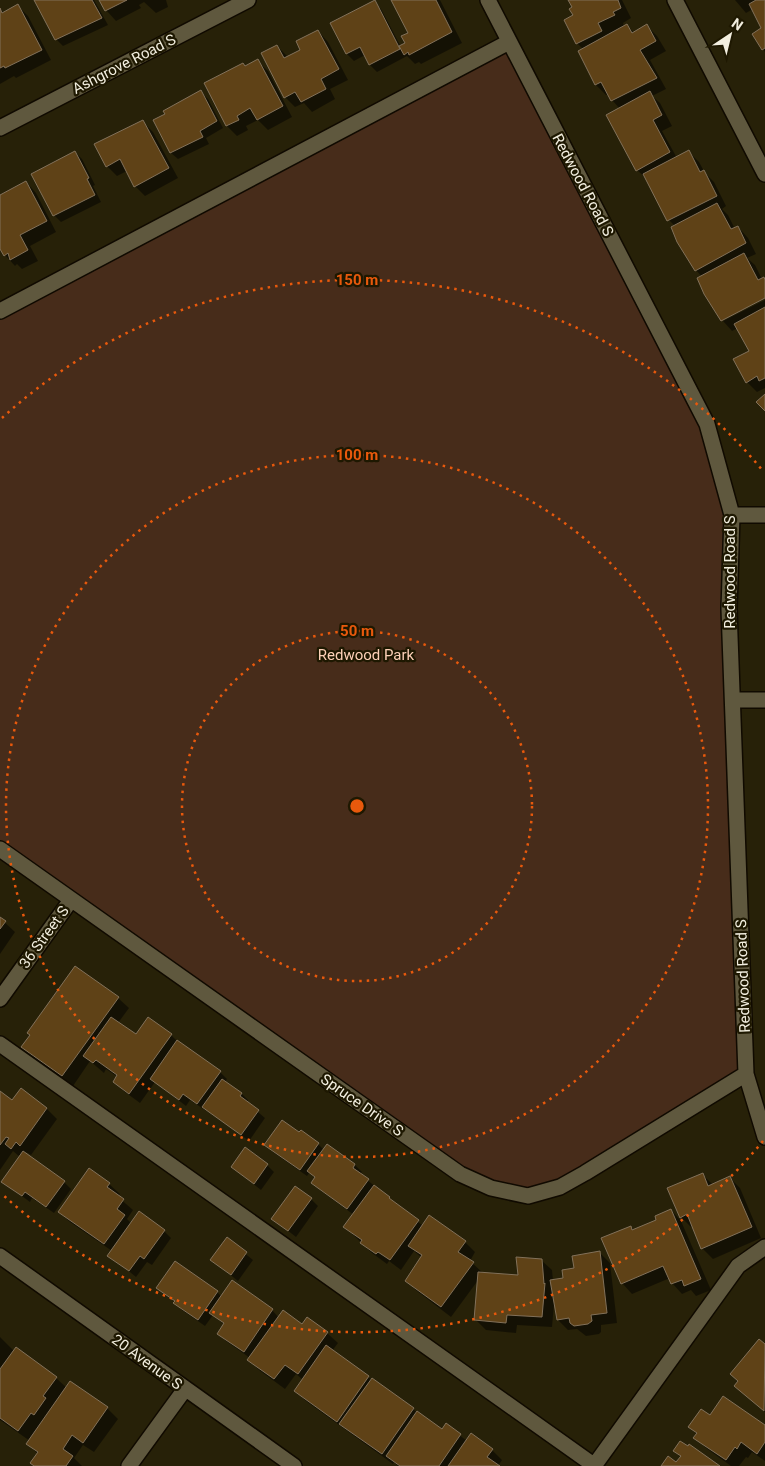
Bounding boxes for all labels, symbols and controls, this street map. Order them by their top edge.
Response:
north arrow [705,10,755,60]
text: N [729,15,746,34]
street label: Ashgrove Road S [69,30,179,98]
street label: Redwood Road S [548,131,618,239]
text: 150 m [336,271,378,289]
text: 100 m [336,446,378,464]
street label: Redwood Road S [721,515,739,629]
text: 50 m [340,622,374,640]
park label: Redwood Park [318,646,415,664]
centre of rings [348,797,366,815]
street label: 36 Street S [15,902,73,972]
street label: Redwood Road S [732,919,754,1033]
street label: Spruce Drive S [317,1070,407,1140]
street label: 20 Avenue S [108,1331,186,1394]

